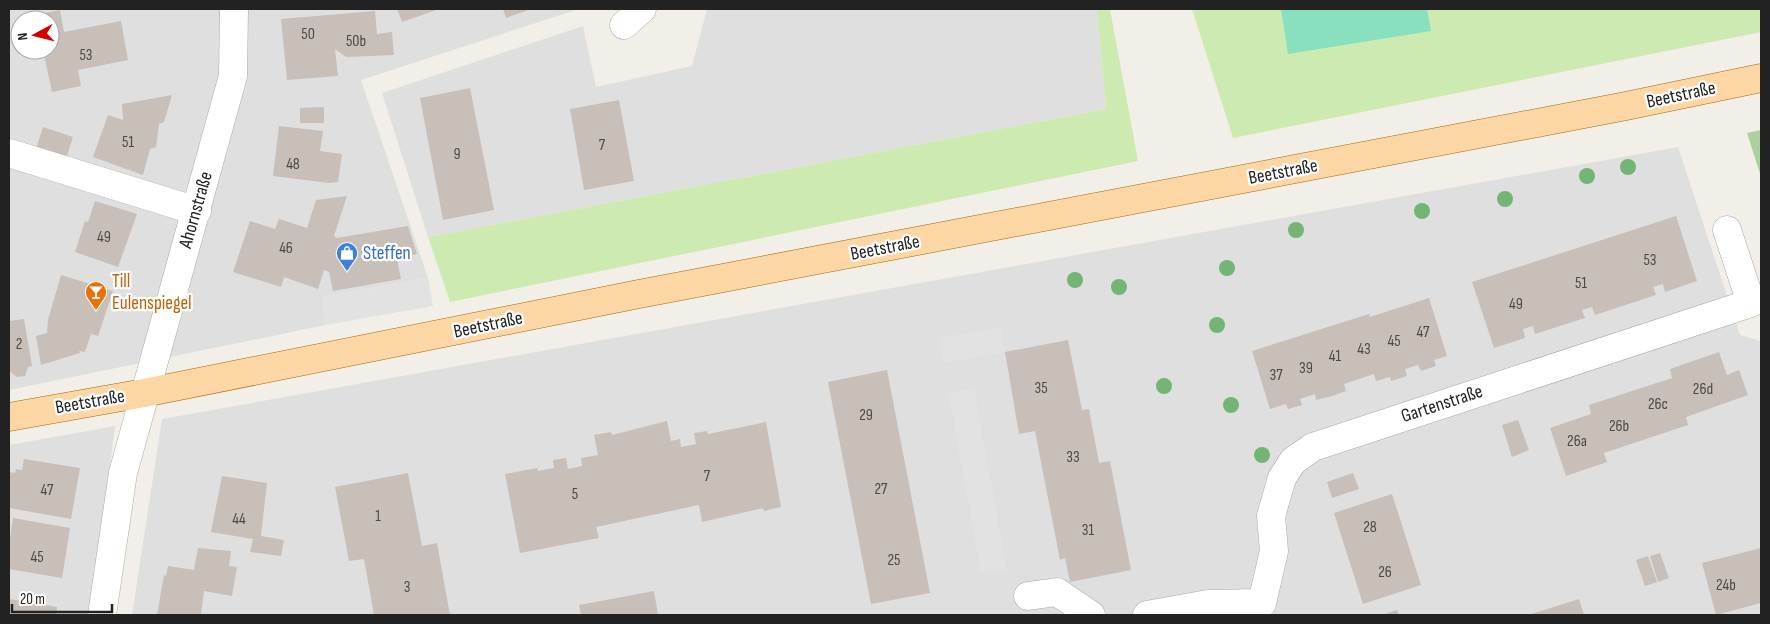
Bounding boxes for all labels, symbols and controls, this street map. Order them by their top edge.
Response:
north arrow [10,10,60,60]
house number: 50 [301,25,315,44]
text: N [14,32,31,41]
house number: 50b [346,32,366,51]
house number: 53 [79,46,93,65]
street label: Beetstraße [1644,76,1718,114]
house number: 51 [122,133,134,152]
house number: 7 [599,136,606,155]
house number: 9 [453,145,461,164]
street label: Beetstraße [1246,154,1320,190]
house number: 48 [286,155,300,174]
street label: Ahornstraße [174,169,218,252]
house number: 49 [97,228,111,247]
street label: Beetstraße [848,230,922,266]
house number: 46 [279,239,293,258]
shop icon: Steffen [335,241,359,272]
place label: Steffen [363,242,411,265]
house number: 53 [1643,251,1657,270]
place label: Till Eulenspiegel [112,270,192,315]
house number: 51 [1575,274,1587,293]
bar icon: Till Eulenspiegel [84,280,108,311]
house number: 49 [1509,295,1523,314]
street label: Beetstraße [451,306,525,344]
house number: 47 [1417,323,1430,342]
house number: 45 [1387,332,1401,351]
house number: 2 [16,335,22,354]
house number: 43 [1357,340,1371,359]
house number: 41 [1329,347,1342,366]
house number: 39 [1299,359,1313,378]
house number: 37 [1269,366,1283,385]
house number: 35 [1034,379,1048,398]
street label: Gartenstraße [1398,380,1486,428]
house number: 26d [1693,380,1713,399]
street label: Beetstraße [54,385,126,419]
house number: 26c [1648,395,1668,414]
house number: 29 [859,406,873,425]
house number: 26b [1609,417,1629,436]
house number: 26a [1567,432,1587,451]
house number: 33 [1066,448,1080,467]
house number: 7 [704,467,711,486]
house number: 27 [874,480,888,499]
house number: 47 [41,481,54,500]
house number: 5 [572,485,578,504]
house number: 1 [375,507,381,526]
house number: 44 [232,510,246,529]
house number: 28 [1363,518,1377,537]
house number: 31 [1082,521,1095,540]
house number: 45 [30,548,44,567]
house number: 25 [887,551,901,570]
house number: 26 [1378,563,1392,582]
house number: 24b [1716,576,1736,595]
house number: 3 [404,578,410,597]
scale bar [12,582,112,614]
text: 20 m [20,590,45,609]

